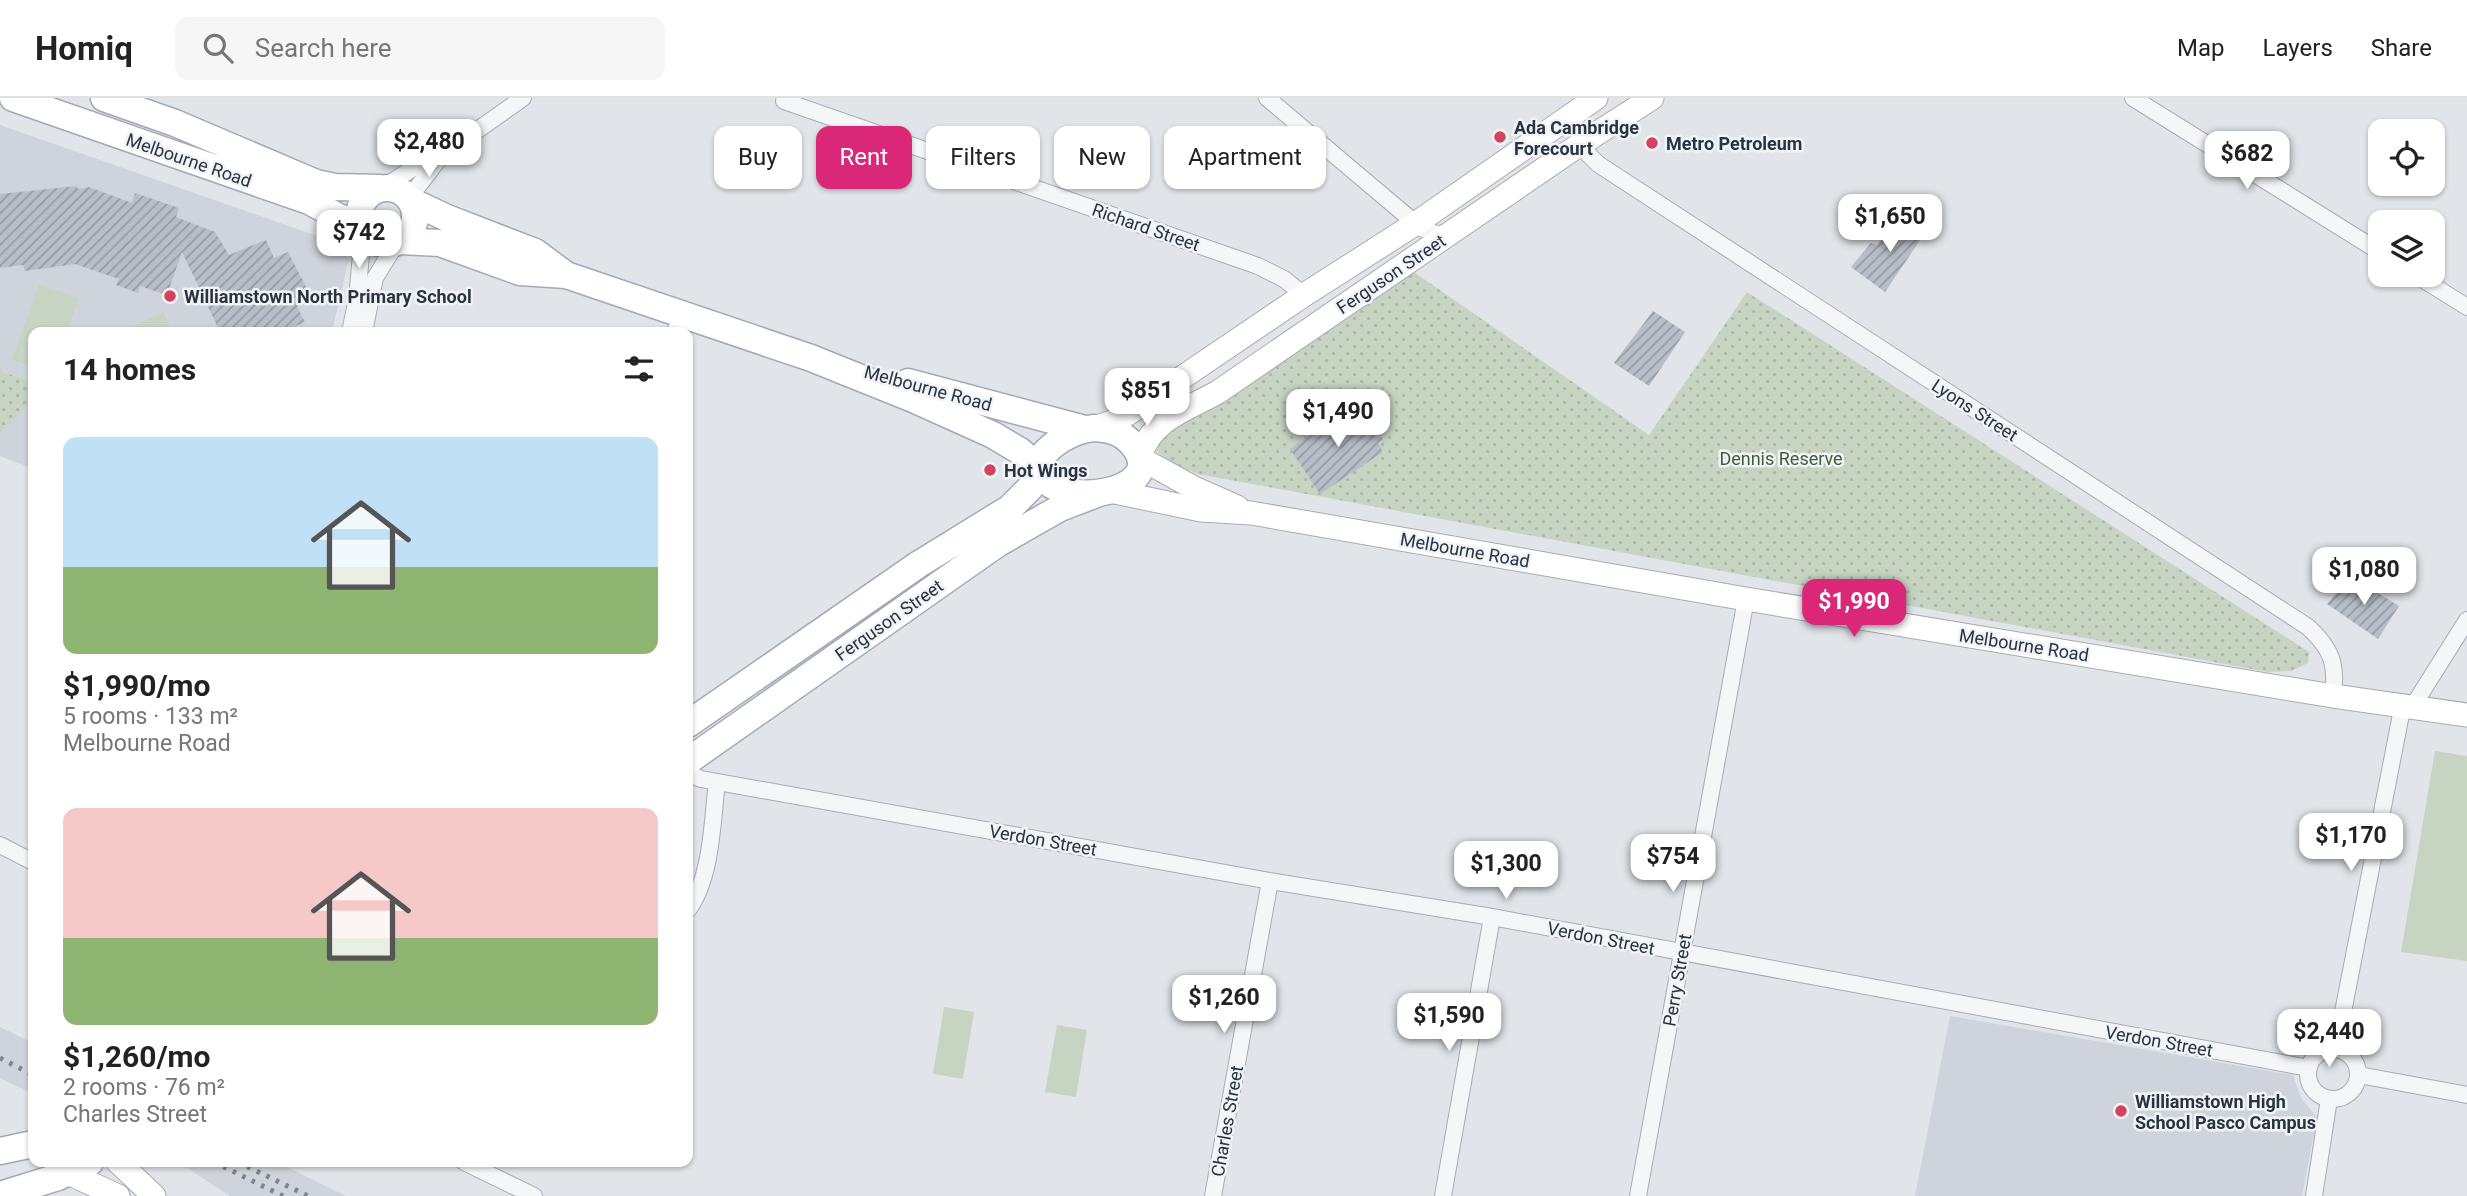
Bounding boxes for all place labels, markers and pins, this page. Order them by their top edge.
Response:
place label: Ada Cambridge Forecourt [1514,117,1639,159]
pin: $2,480 [372,120,486,179]
marker: Ada Cambridge Forecourt [1492,129,1508,145]
pin: $682 [2206,132,2288,191]
place label: Metro Petroleum [1666,133,1802,154]
marker: Metro Petroleum [1644,135,1660,151]
pin: $1,650 [1833,194,1947,254]
pin: $742 [318,211,400,270]
place label: Williamstown North Primary School [184,286,472,307]
marker: Williamstown North Primary School [162,288,178,304]
pin: $851 [1106,368,1188,428]
pin: $1,490 [1281,390,1395,449]
place label: Hot Wings [1004,460,1088,481]
marker: Hot Wings [982,462,998,478]
pin: $1,080 [2307,547,2421,607]
pin: $1,990 [1797,580,1911,639]
pin: $1,170 [2294,814,2408,873]
pin: $754 [1632,834,1714,894]
pin: $1,300 [1449,842,1563,901]
pin: $1,260 [1167,976,1281,1035]
pin: $1,590 [1392,993,1506,1053]
pin: $2,440 [2272,1010,2386,1069]
place label: Williamstown High School Pasco Campus [2135,1091,2316,1133]
marker: Williamstown High School Pasco Campus [2113,1103,2129,1119]

